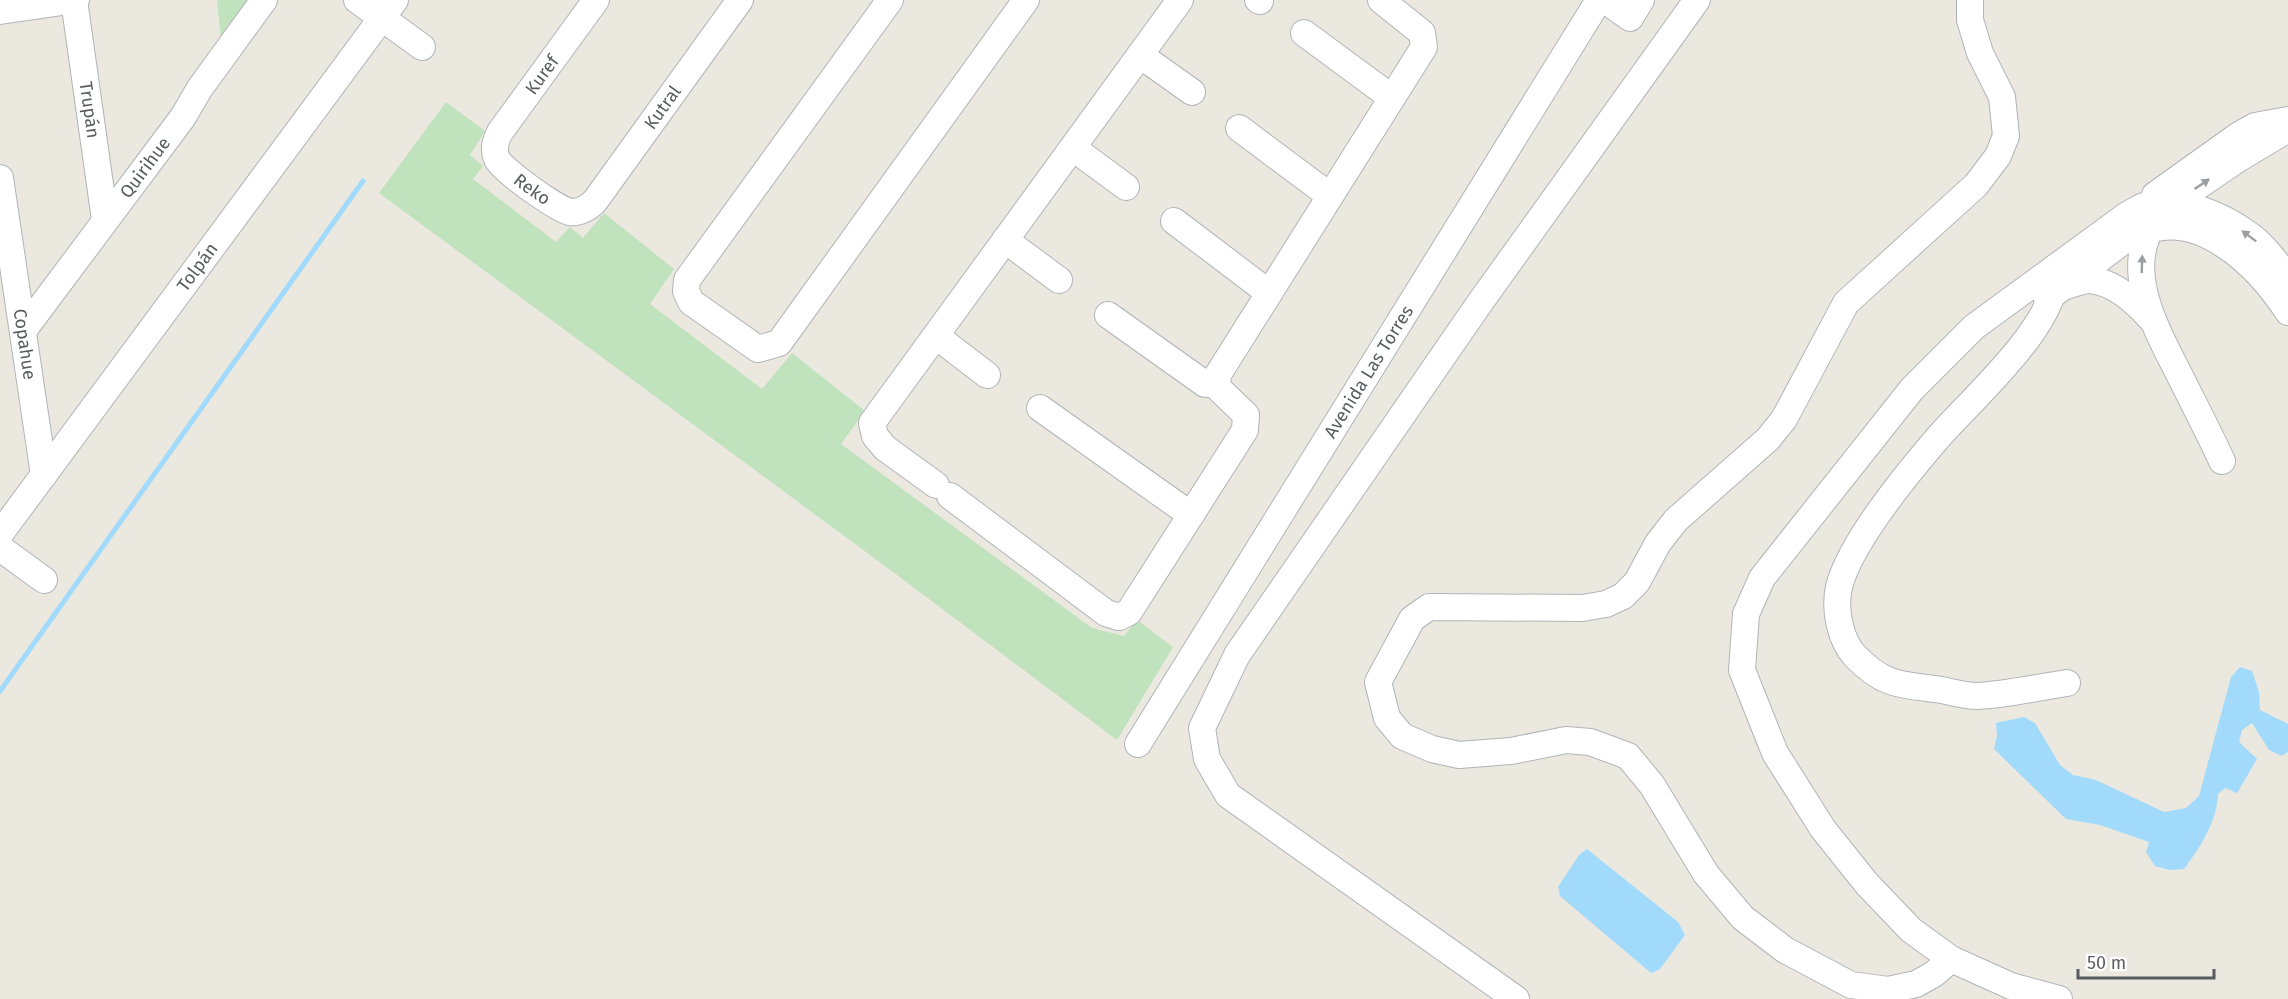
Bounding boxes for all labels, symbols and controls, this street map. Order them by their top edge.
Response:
street label: Kuref [520,49,565,99]
street label: Trupán [75,80,104,140]
street label: Kutral [639,81,686,134]
street label: Quirihue [115,133,175,203]
street label: Reko [509,169,555,210]
one-way arrow [2194,178,2211,189]
one-way arrow [2241,229,2257,242]
street label: Tolpán [172,238,223,296]
one-way arrow [2138,254,2147,273]
street label: Avenida Las Torres [1319,301,1418,442]
street label: Copahue [9,307,41,381]
scale bar [2078,942,2214,980]
text: 50 m [2087,952,2126,974]

